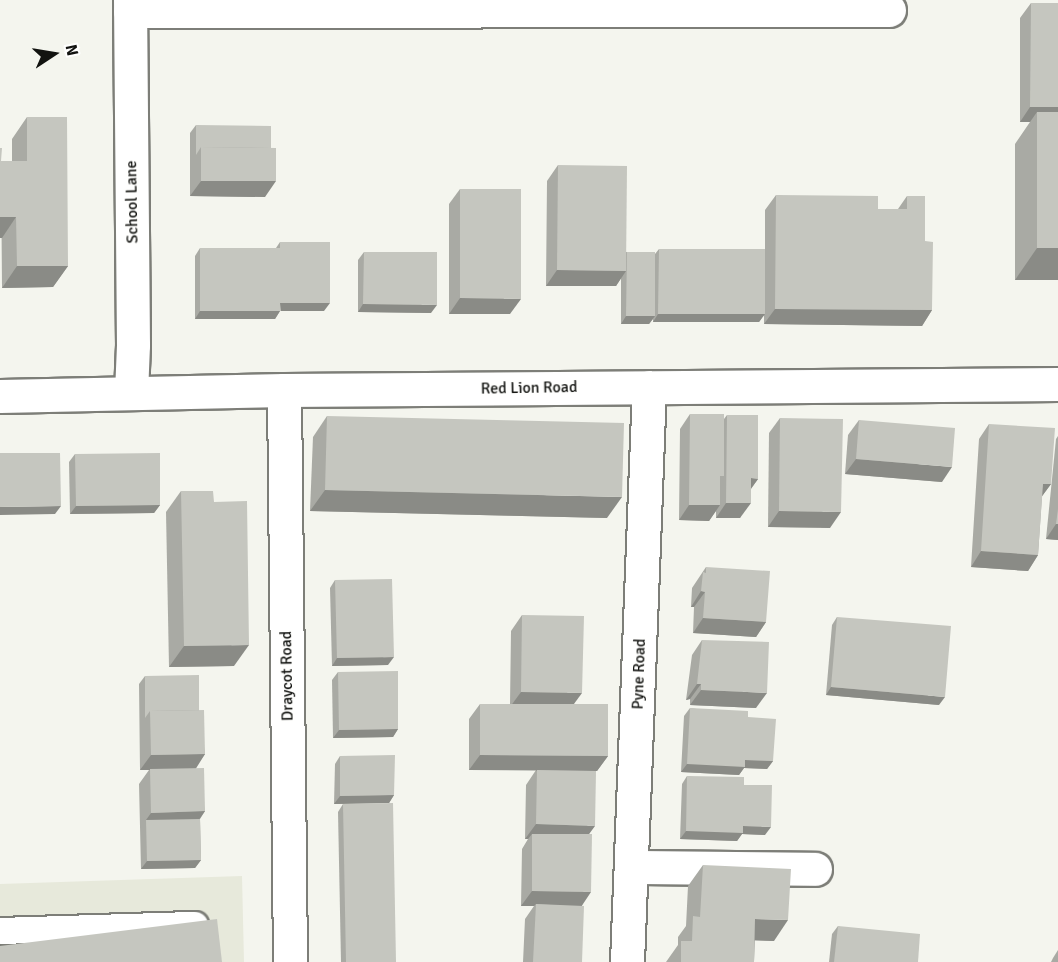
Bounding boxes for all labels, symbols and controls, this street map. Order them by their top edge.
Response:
north arrow [24,24,84,84]
text: N [61,43,83,58]
street label: School Lane [122,160,142,244]
street label: Red Lion Road [481,378,577,398]
street label: Draycot Road [277,631,297,721]
street label: Pyne Road [628,638,650,710]

